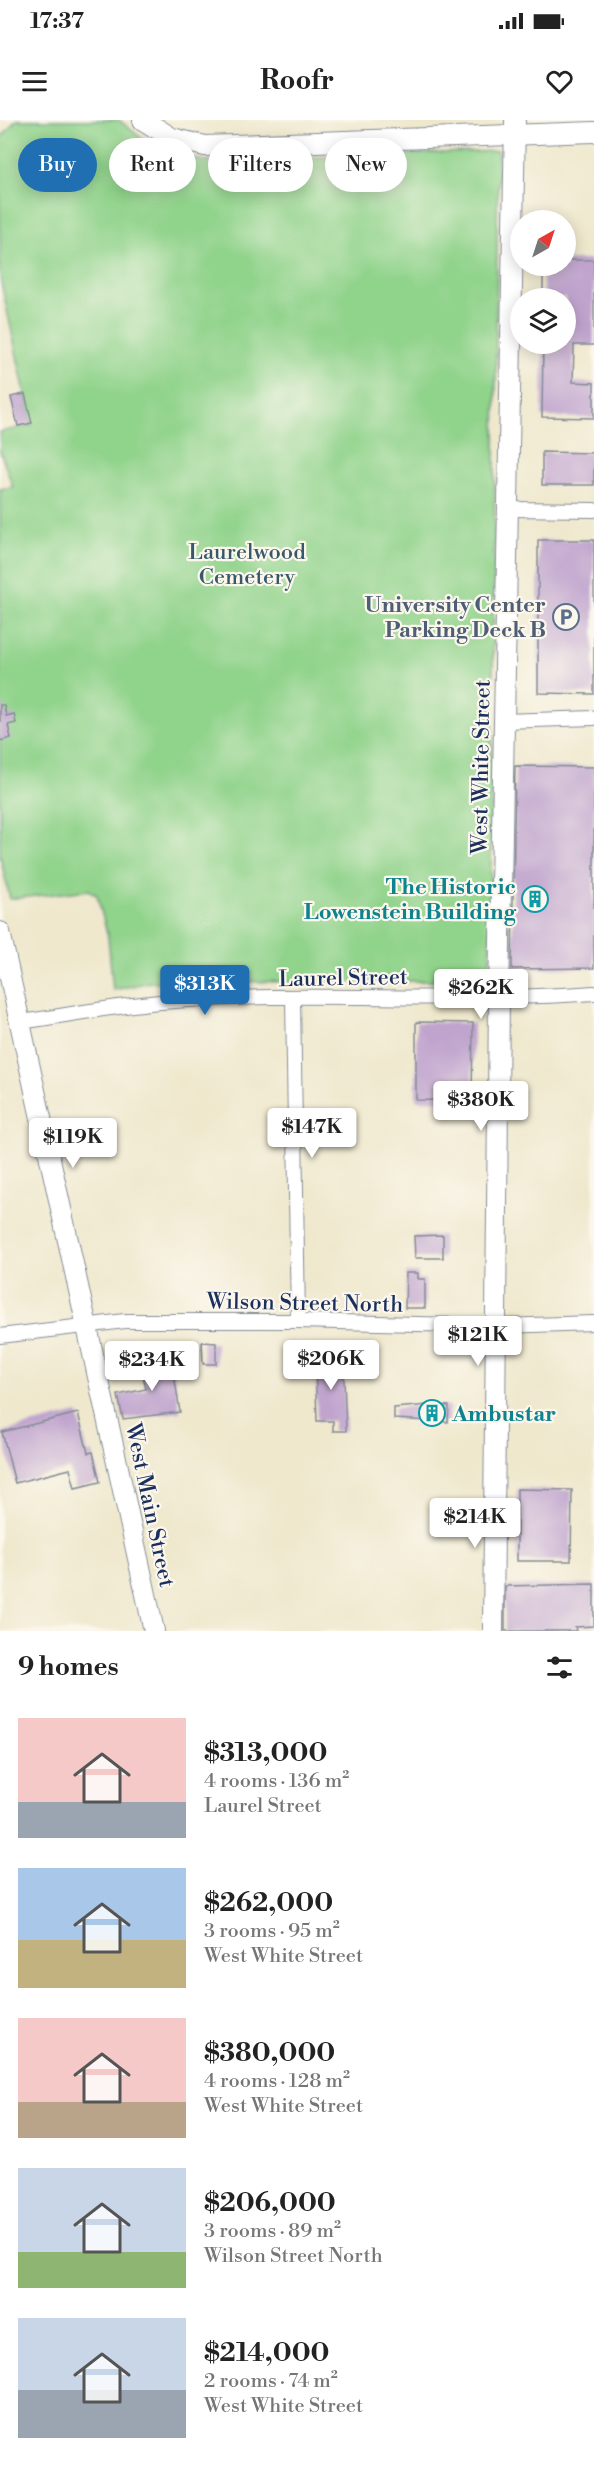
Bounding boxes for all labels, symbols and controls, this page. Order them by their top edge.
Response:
text: 17:37 [30,8,84,35]
text: Roofr [260,64,334,98]
icon: menu [18,65,51,98]
icon: heart [543,65,576,98]
chip: Buy [18,138,97,192]
chip: Rent [109,138,196,192]
chip: Filters [208,138,313,192]
chip: New [325,138,407,192]
north arrow [510,210,576,276]
map controls [510,210,576,354]
button: layers [510,288,576,354]
park label: Laurelwood Cemetery [188,539,306,591]
place label: University Center Parking Deck B [364,592,546,644]
parking icon: University Center Parking Deck B [551,602,581,632]
street label: West White Street [466,679,497,856]
place label: The Historic Lowenstein Building [304,874,517,926]
building icon: The Historic Lowenstein Building [520,884,550,914]
street label: Laurel Street [278,964,408,993]
pin: $313K [163,965,247,1016]
pin: $262K [439,969,523,1020]
text: $313K [174,972,236,997]
text: $262K [448,976,514,1001]
pin: $380K [439,1081,523,1132]
text: $380K [447,1088,515,1113]
pin: $147K [270,1108,354,1159]
text: $147K [281,1115,343,1140]
pin: $119K [31,1118,115,1169]
text: $119K [43,1125,103,1150]
street label: Wilson Street North [205,1288,404,1319]
pin: $121K [436,1316,520,1367]
text: $121K [448,1323,508,1348]
pin: $206K [289,1340,373,1391]
pin: $234K [110,1341,194,1392]
text: $206K [297,1347,365,1372]
text: $234K [119,1348,185,1373]
building icon: Ambustar [417,1398,447,1428]
place label: Ambustar [451,1401,556,1428]
street label: West Main Street [119,1420,180,1590]
pin: $214K [433,1498,517,1549]
text: $214K [444,1505,506,1530]
text: 9 homes [18,1651,119,1683]
icon: filters [543,1651,576,1684]
text: $313,000 [204,1737,327,1769]
icon: home [66,1742,138,1814]
text: 4 rooms · 136 m² [204,1769,349,1794]
text: Laurel Street [204,1794,322,1819]
text: $262,000 [204,1887,333,1919]
icon: home [66,1892,138,1964]
text: 3 rooms · 95 m² [204,1919,340,1944]
text: West White Street [204,1944,363,1969]
text: $380,000 [204,2037,335,2069]
icon: home [66,2042,138,2114]
text: 4 rooms · 128 m² [204,2069,350,2094]
text: West White Street [204,2094,363,2119]
text: $206,000 [204,2187,336,2219]
icon: home [66,2192,138,2264]
text: 3 rooms · 89 m² [204,2219,341,2244]
text: Wilson Street North [204,2244,383,2269]
text: $214,000 [204,2337,329,2369]
icon: home [66,2342,138,2414]
text: 2 rooms · 74 m² [204,2369,338,2394]
text: West White Street [204,2394,363,2419]

